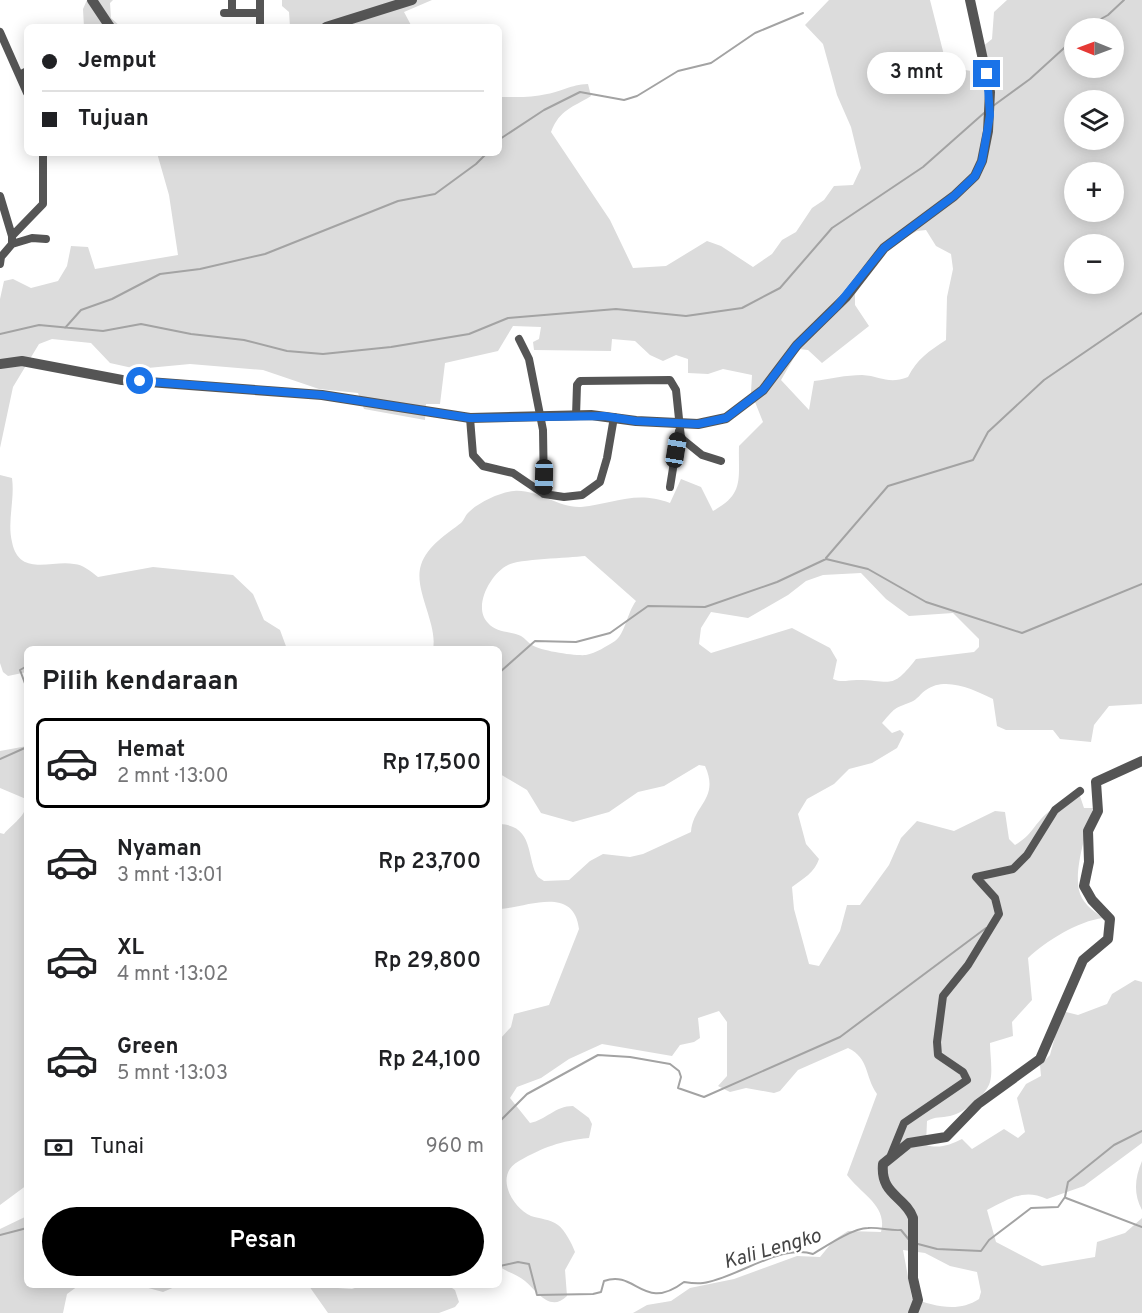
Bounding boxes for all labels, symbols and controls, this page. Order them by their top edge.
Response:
north arrow [1064,18,1124,78]
map controls [1064,18,1124,294]
text: Jemput [78,48,156,75]
callout: 3 mnt [867,53,966,95]
text: 3 mnt [890,60,943,86]
route end [973,60,1000,87]
button: layers [1064,90,1124,150]
text: Tujuan [78,106,149,133]
button: + [1064,162,1124,222]
button: − [1064,234,1124,294]
route start [126,367,153,394]
car [664,431,688,469]
car [535,459,553,495]
text: Pilih kendaraan [42,665,239,699]
icon: car [45,736,99,790]
text: Hemat [117,737,185,764]
text: Rp 17,500 [382,750,481,777]
text: 2 mnt · 13:00 [117,764,229,790]
icon: car [45,835,99,889]
text: Nyaman [117,836,202,863]
text: Rp 23,700 [378,849,481,876]
text: 3 mnt · 13:01 [117,863,223,889]
icon: car [45,934,99,988]
text: XL [117,935,144,962]
text: Rp 29,800 [374,948,481,975]
text: 4 mnt · 13:02 [117,962,228,988]
icon: car [45,1033,99,1087]
text: Green [117,1034,179,1061]
text: Rp 24,100 [378,1047,481,1074]
text: 5 mnt · 13:03 [117,1061,228,1087]
icon: cash [42,1131,75,1164]
text: Tunai [90,1134,144,1161]
text: 960 m [426,1134,484,1160]
button: Pesan [42,1207,484,1276]
water label: Kali Lengko [721,1224,825,1276]

